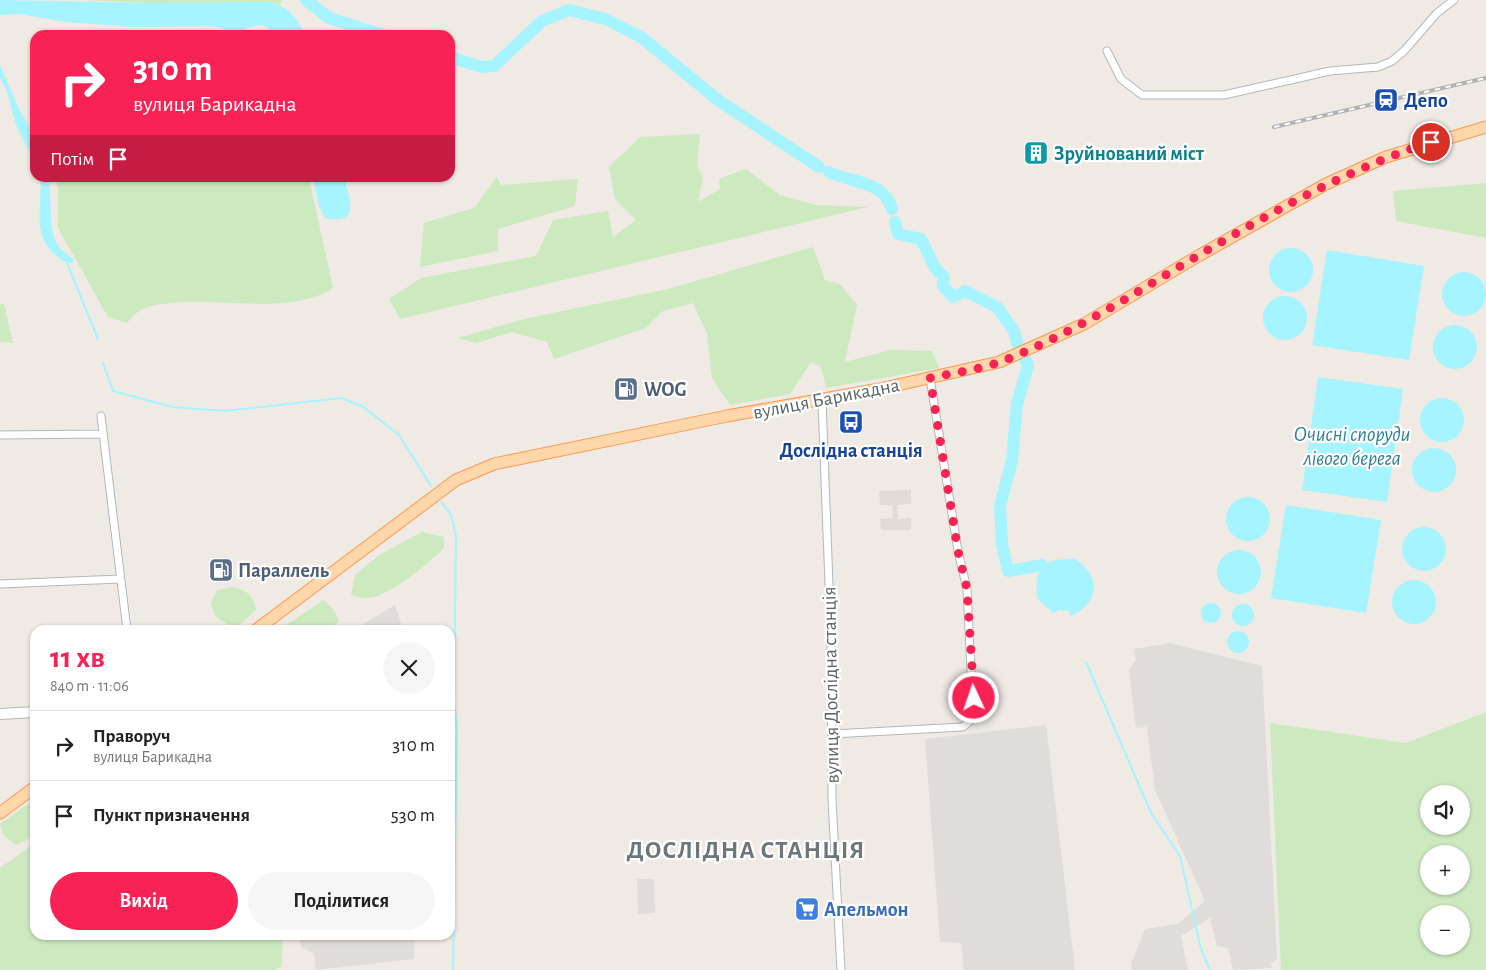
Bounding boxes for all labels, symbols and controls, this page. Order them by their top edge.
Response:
icon: right [50,50,115,115]
text: 310 m [133,52,212,87]
station icon: Депо [1373,87,1399,113]
place label: Депо [1404,91,1448,111]
text: вулиця Барикадна [133,93,297,115]
pin [1410,121,1452,163]
icon: arrive [1417,128,1445,156]
building icon: Зруйнований міст [1023,140,1049,166]
place label: Зруйнований міст [1054,144,1204,164]
icon: arrive [104,145,132,173]
text: Потім [50,150,94,169]
street label: вулиця Барикадна [751,375,901,423]
fuel station icon: WOG [613,376,639,402]
place label: WOG [644,380,686,400]
bus stop icon: Дослідна станція [838,409,864,435]
water label: Очисні споруди лівого берега [1294,424,1410,470]
place label: Дослідна станція [779,441,923,461]
fuel station icon: Параллель [208,557,234,583]
place label: Параллель [238,561,330,581]
street label: вулиця Дослідна станція [819,586,843,784]
button: close [383,642,435,694]
text: 11 хв [50,643,105,673]
position arrow [947,671,999,723]
text: 840 m · 11:06 [50,678,129,694]
text: Праворуч [93,727,171,746]
icon: right [50,732,78,760]
text: 310 m [392,736,435,755]
text: вулиця Барикадна [93,749,212,765]
map controls [1420,785,1470,955]
button: sound [1420,785,1470,835]
icon: arrive [50,802,78,830]
text: Пункт призначення [93,806,250,825]
text: 530 m [391,806,435,825]
district label: ДОСЛІДНА СТАНЦІЯ [627,838,865,863]
button: + [1420,845,1470,895]
button: Вихід [50,872,238,930]
button: Поділитися [248,872,435,930]
supermarket icon: Апельмон [794,896,820,922]
place label: Апельмон [824,900,908,920]
button: − [1420,905,1470,955]

